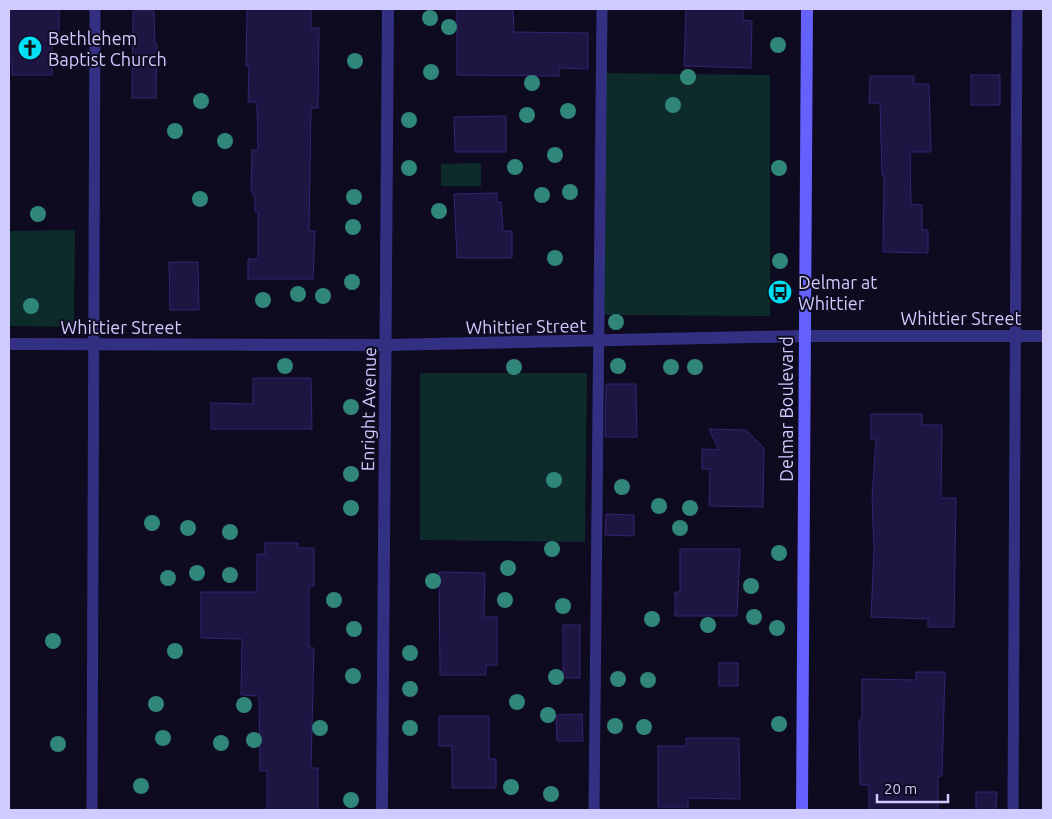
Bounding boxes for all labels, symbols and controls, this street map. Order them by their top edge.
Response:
place label: Bethlehem Baptist Church [48,28,167,69]
church icon: Bethlehem Baptist Church [17,35,43,61]
place label: Delmar at Whittier [798,272,877,313]
bus stop icon: Delmar at Whittier [767,279,793,305]
street label: Whittier Street [901,308,1021,328]
street label: Whittier Street [465,315,587,337]
street label: Whittier Street [61,317,181,337]
street label: Delmar Boulevard [776,336,796,482]
street label: Enright Avenue [357,347,379,471]
scale bar [877,772,948,804]
text: 20 m [884,780,917,797]

